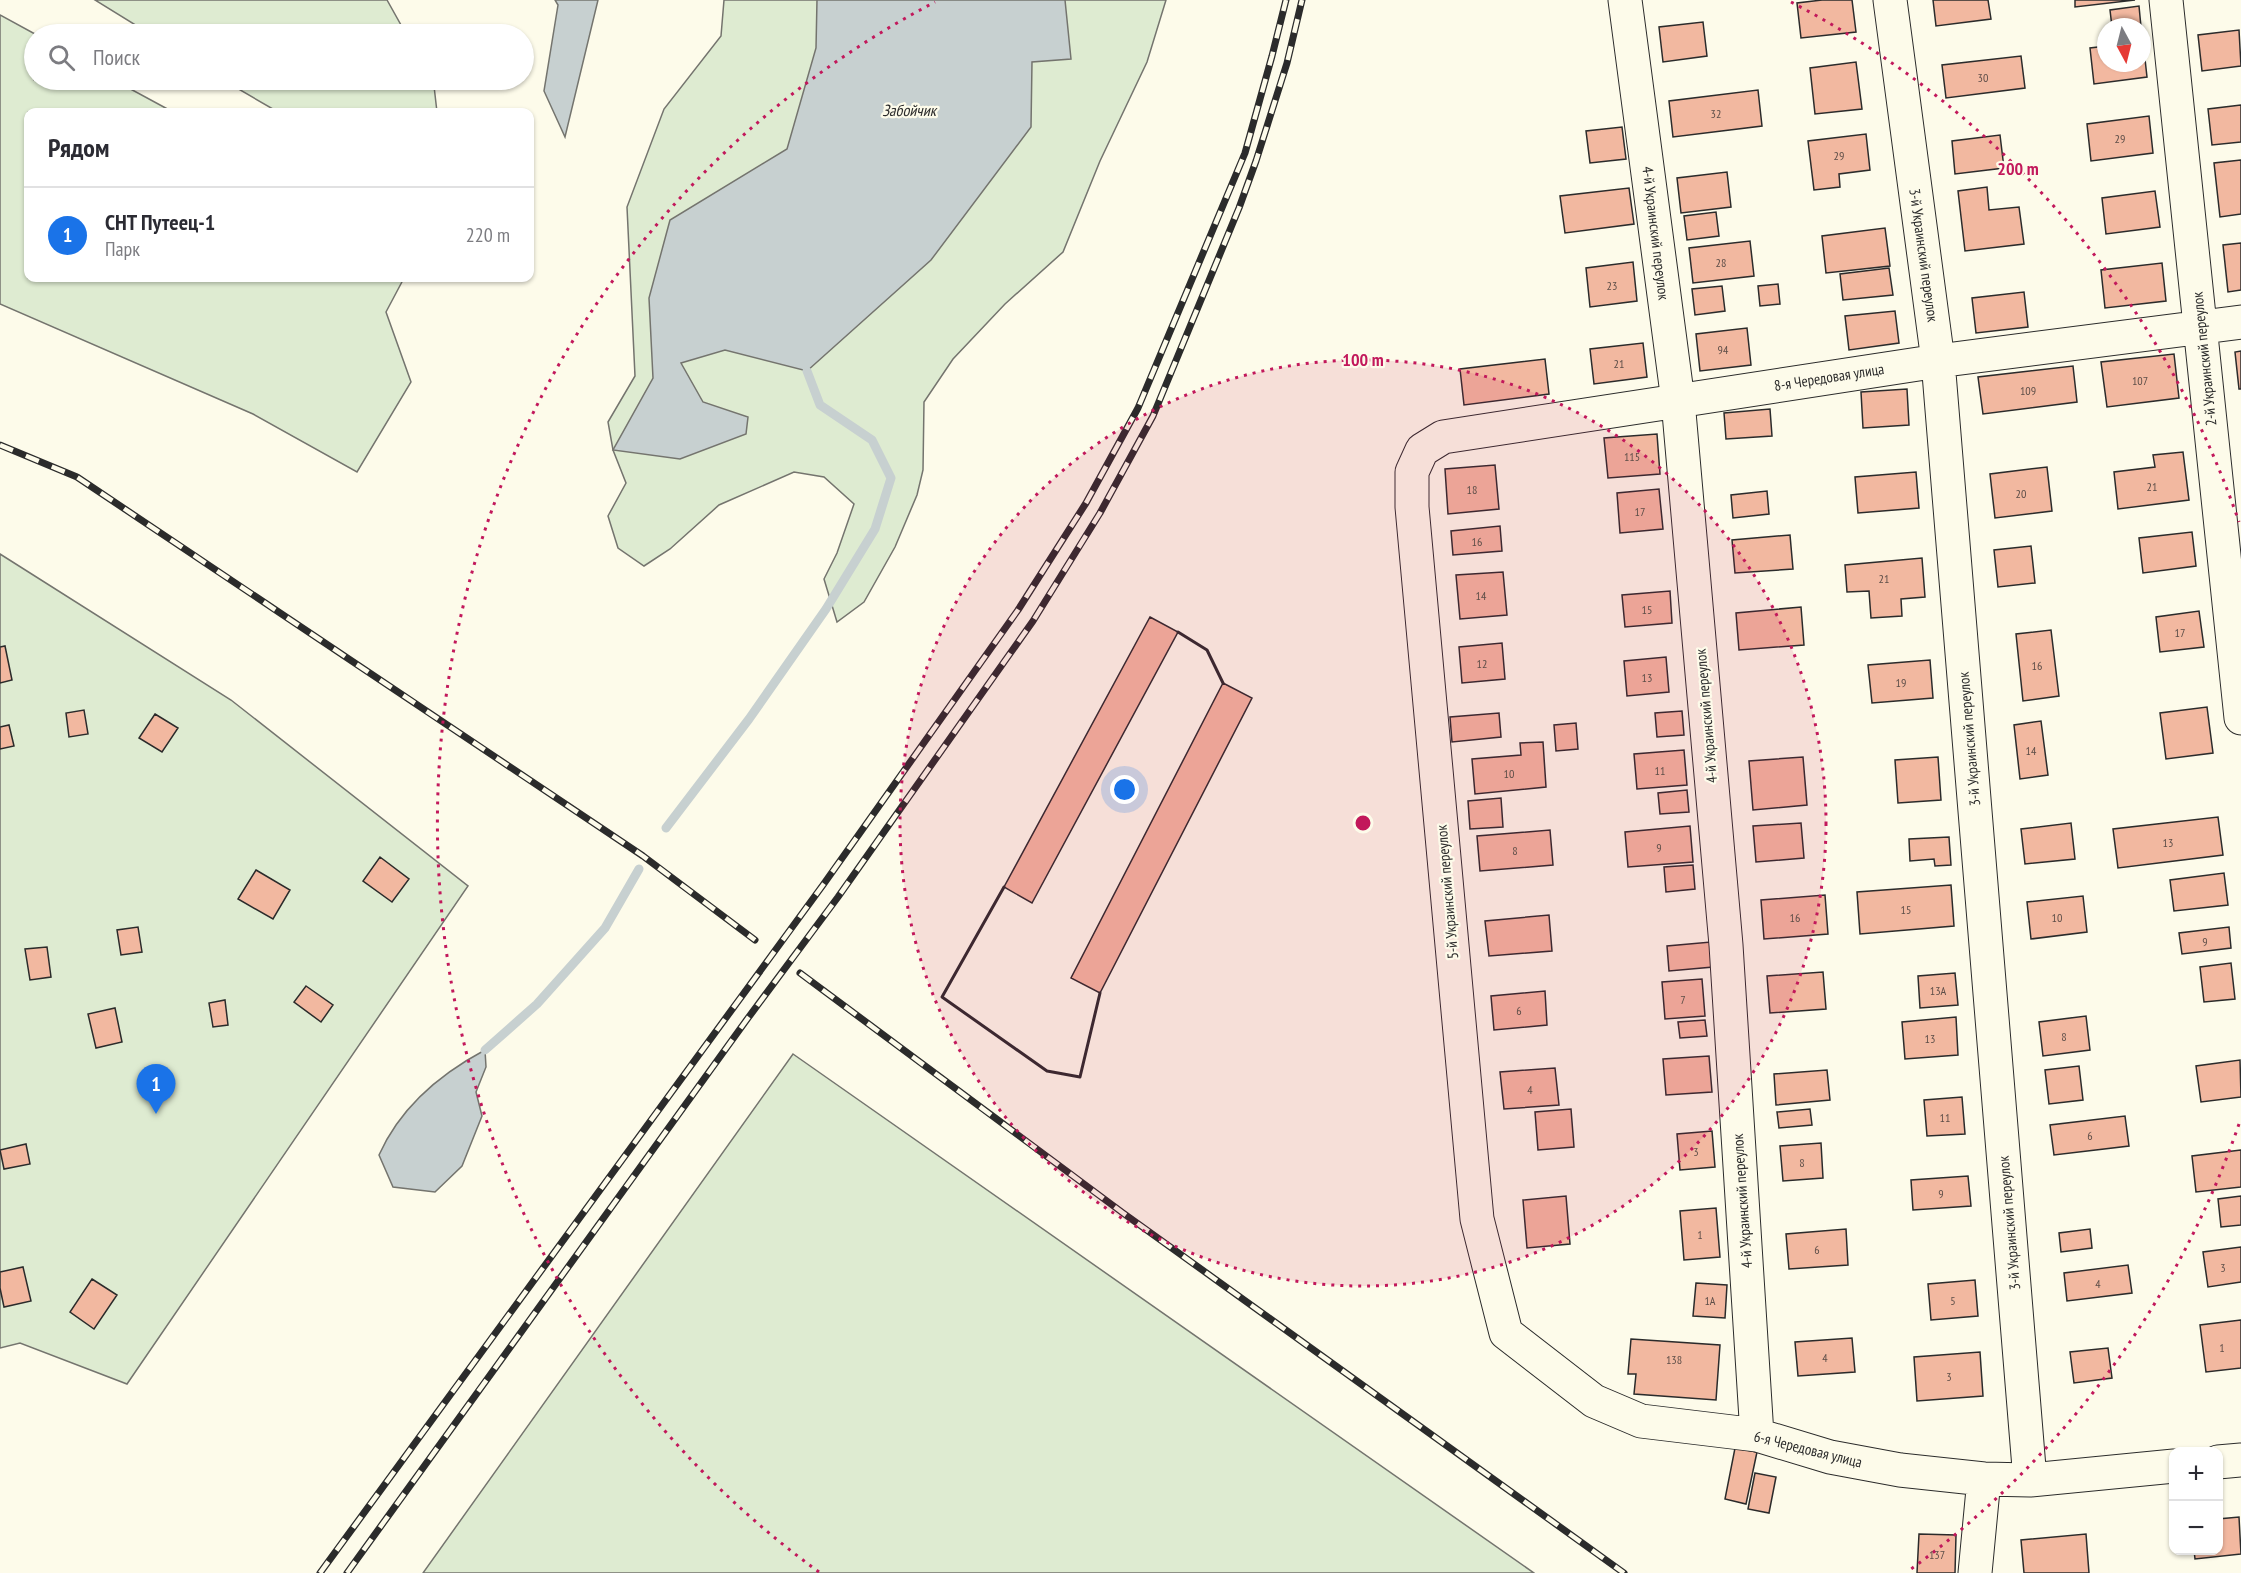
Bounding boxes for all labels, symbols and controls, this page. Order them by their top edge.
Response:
north arrow [2097,18,2151,72]
search box [24,24,534,90]
icon: search [45,41,78,74]
text: Поиск [93,43,140,71]
house number: 30 [1978,70,1988,85]
water label: Забойчик [882,100,938,120]
house number: 32 [1711,106,1721,121]
text: Рядом [48,131,109,164]
house number: 29 [2115,131,2125,146]
house number: 29 [1834,148,1844,163]
text: 200 m [1997,157,2039,180]
street label: 4-й Украинский переулок [1638,165,1674,301]
street label: 3-й Украинский переулок [1905,187,1943,323]
text: СНТ Путеец-1 [105,208,215,236]
text: 1 [63,222,72,248]
text: 220 m [466,222,510,248]
text: Парк [105,236,140,262]
house number: 28 [1716,255,1726,270]
house number: 23 [1607,278,1617,293]
street label: 2-й Украинский переулок [2188,291,2220,427]
house number: 94 [1718,342,1729,357]
text: 100 m [1342,348,1384,371]
house number: 21 [1614,356,1624,371]
street label: 8-я Чередовая улица [1773,359,1885,395]
house number: 107 [2132,373,2148,388]
house number: 109 [2020,383,2036,398]
house number: 115 [1624,449,1640,464]
house number: 21 [2147,479,2157,494]
house number: 18 [1467,482,1477,497]
house number: 20 [2016,486,2026,501]
house number: 17 [1635,504,1645,519]
house number: 16 [1472,534,1482,549]
house number: 21 [1879,571,1889,586]
house number: 14 [1476,588,1487,603]
house number: 15 [1642,602,1652,617]
house number: 17 [2175,625,2185,640]
street label: 4-й Украинский переулок [1691,648,1721,784]
house number: 12 [1477,656,1487,671]
house number: 16 [2032,658,2042,673]
house number: 13 [1642,670,1652,685]
street label: 3-й Украинский переулок [1954,671,1984,807]
house number: 19 [1896,675,1906,690]
house number: 14 [2026,743,2037,758]
house number: 11 [1655,763,1665,778]
house number: 10 [1504,766,1514,781]
your location [1110,775,1139,804]
centre of rings [1353,813,1373,833]
street label: 5-й Украинский переулок [1432,824,1462,960]
house number: 13 [2163,835,2173,850]
house number: 9 [1656,840,1662,855]
house number: 8 [1512,843,1518,858]
house number: 15 [1901,902,1911,917]
house number: 16 [1790,910,1800,925]
house number: 10 [2052,910,2062,925]
house number: 9 [2202,934,2208,949]
house number: 13А [1930,983,1947,998]
house number: 7 [1680,992,1686,1007]
house number: 6 [1516,1003,1522,1018]
house number: 8 [2061,1029,2067,1044]
house number: 13 [1925,1031,1935,1046]
pin: 1 [136,1064,176,1114]
house number: 4 [1527,1082,1533,1097]
house number: 11 [1940,1110,1950,1125]
house number: 6 [2087,1128,2093,1143]
street label: 4-й Украинский переулок [1728,1133,1756,1269]
house number: 3 [1693,1144,1699,1159]
house number: 8 [1799,1155,1805,1170]
street label: 3-й Украинский переулок [1994,1155,2024,1291]
house number: 9 [1938,1186,1944,1201]
house number: 1 [1697,1227,1703,1242]
house number: 6 [1814,1242,1820,1257]
house number: 3 [2220,1260,2226,1275]
house number: 4 [2095,1276,2101,1291]
house number: 1А [1704,1293,1716,1308]
house number: 5 [1950,1293,1956,1308]
house number: 1 [2219,1340,2225,1355]
house number: 4 [1822,1350,1828,1365]
house number: 138 [1666,1352,1682,1367]
house number: 3 [1946,1369,1952,1384]
street label: 6-я Чередовая улица [1752,1426,1864,1472]
map controls [2169,1447,2223,1555]
button: + [2169,1447,2223,1501]
button: − [2169,1501,2223,1555]
house number: 137 [1929,1547,1945,1562]

